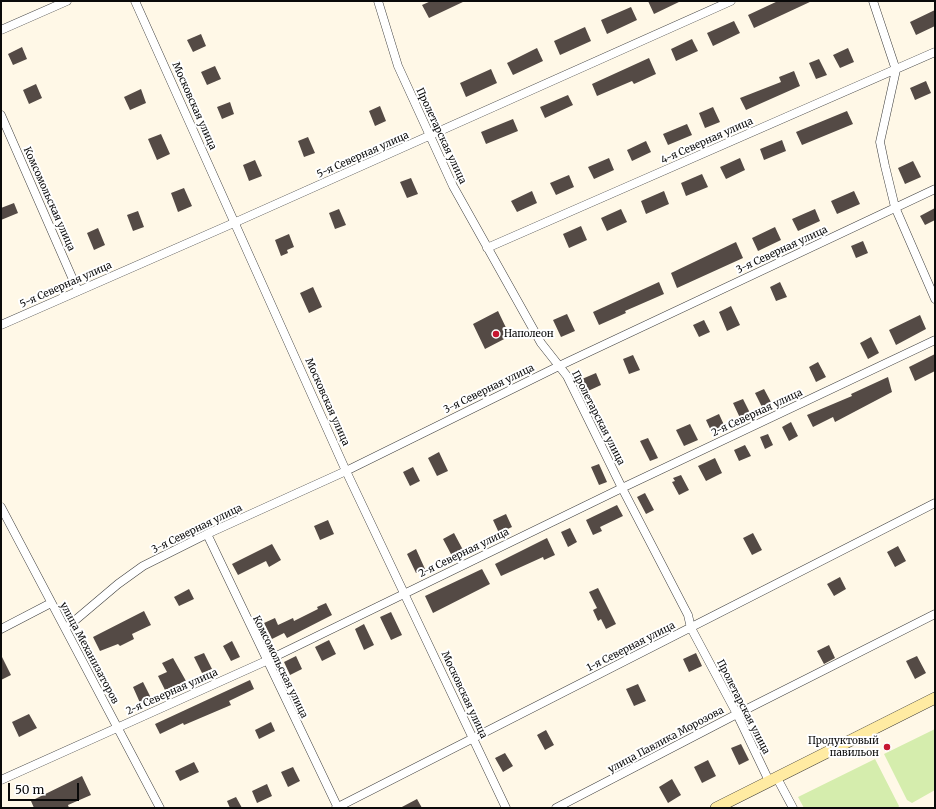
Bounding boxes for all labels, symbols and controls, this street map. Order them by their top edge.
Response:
street label: Московская улица [169,60,219,152]
street label: Пролетарская улица [413,86,469,186]
street label: 4-я Северная улица [659,115,755,167]
street label: 5-я Северная улица [315,129,411,181]
street label: Комсомольская улица [21,145,77,253]
street label: 3-я Северная улица [735,224,829,276]
street label: 5-я Северная улица [18,259,114,311]
place label: Наполеон [504,328,554,340]
marker: Наполеон [491,329,501,339]
street label: Московская улица [302,356,352,448]
street label: 3-я Северная улица [442,362,536,416]
street label: Пролетарская улица [569,369,627,467]
street label: 2-я Северная улица [710,387,804,439]
street label: 3-я Северная улица [150,502,244,556]
street label: 2-я Северная улица [417,526,511,580]
street label: улица Механизаторов [57,600,121,706]
street label: Комсомольская улица [250,614,310,720]
street label: 1-я Северная улица [585,620,677,674]
street label: Московская улица [439,650,489,740]
street label: Пролетарская улица [714,658,772,756]
street label: 2-я Северная улица [124,666,220,718]
street label: улица Павлика Морозова [606,704,726,776]
place label: Продуктовый павильон [808,735,879,758]
marker: Продуктовый павильон [882,742,892,752]
scale bar [10,775,81,801]
text: 50 m [15,782,44,797]

